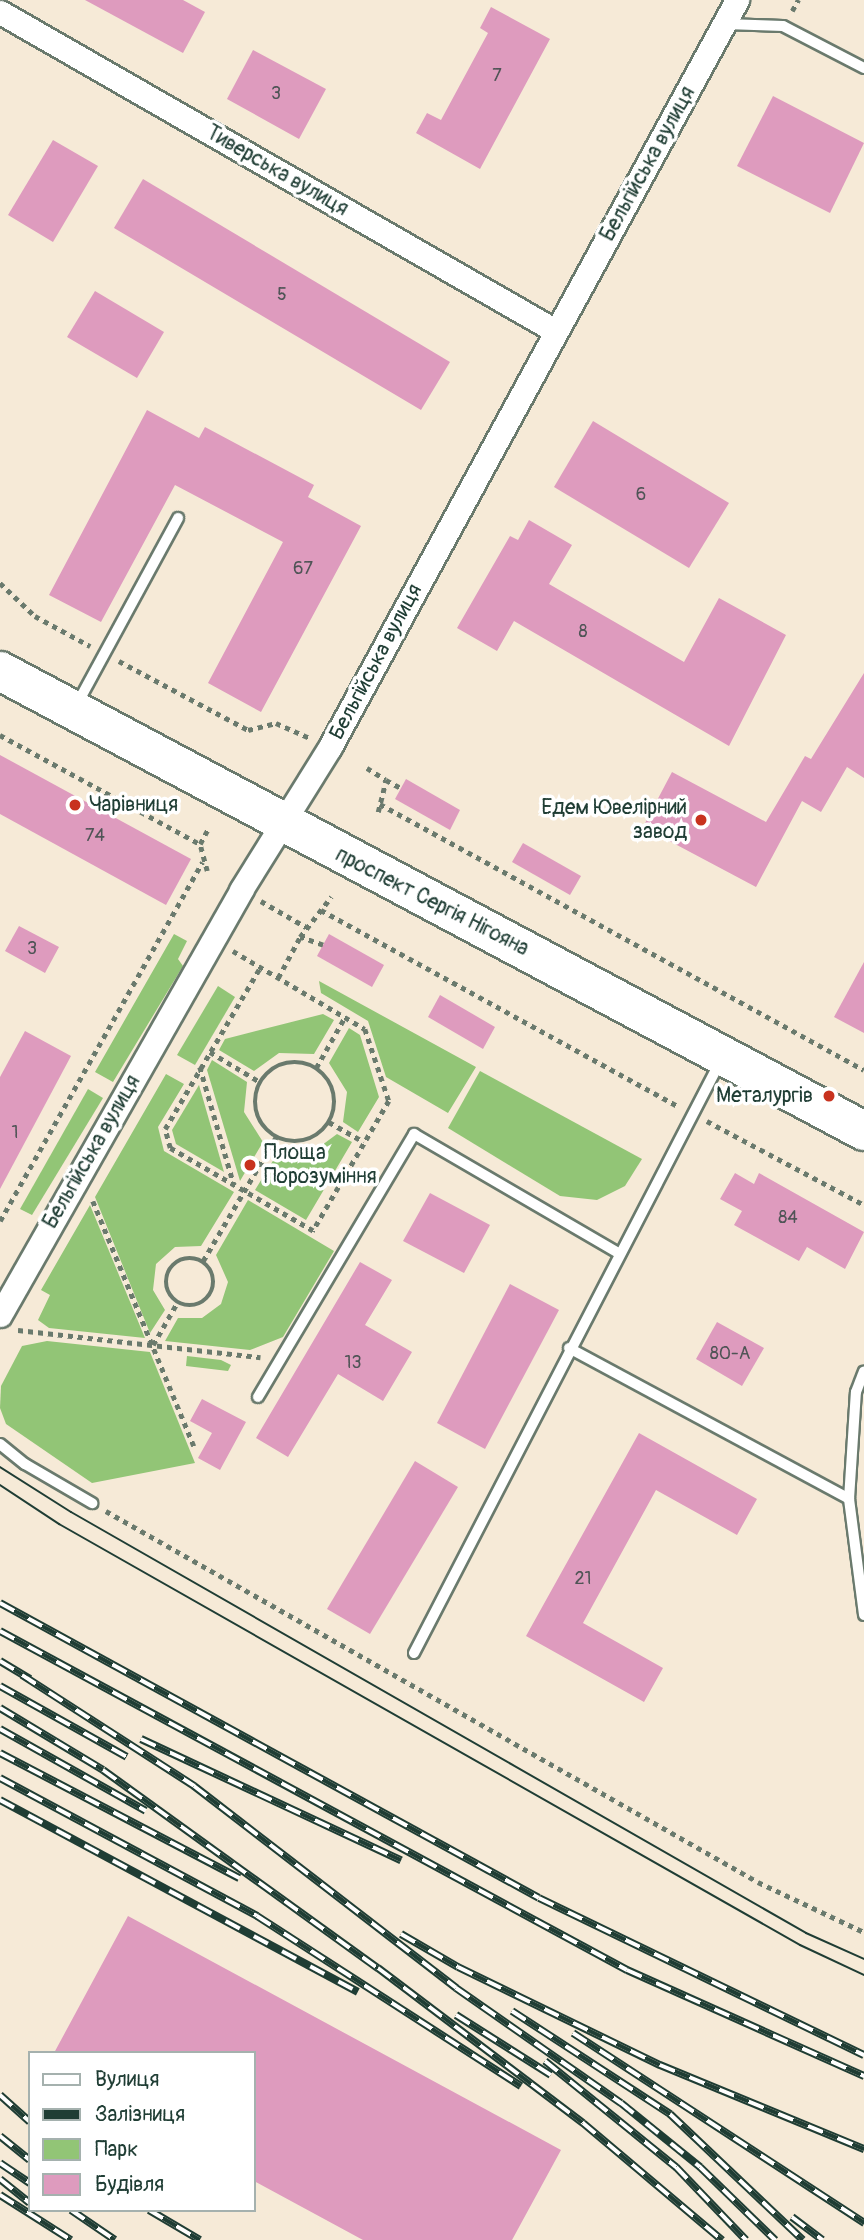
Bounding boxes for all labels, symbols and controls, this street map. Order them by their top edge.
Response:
house number: 7 [492,65,502,87]
street label: Бельгійська вулиця [595,82,701,246]
house number: 3 [271,83,281,105]
street label: Тиверська вулиця [202,120,352,222]
house number: 5 [277,284,287,306]
house number: 6 [636,484,646,506]
house number: 67 [293,558,313,580]
street label: Бельгійська вулиця [324,580,428,744]
house number: 8 [578,621,588,643]
place label: Чарівниця [89,792,178,818]
place label: Едем Ювелірний завод [541,795,687,845]
marker: Чарівниця [67,797,83,813]
marker: Едем Ювелірний завод [693,812,709,828]
house number: 74 [85,825,105,847]
street label: проспект Сергія Нігояна [331,842,533,962]
house number: 3 [27,938,37,960]
street label: Бельгійська вулиця [38,1071,146,1233]
place label: Металургів [716,1083,813,1109]
marker: Металургів [819,1086,839,1106]
house number: 1 [11,1122,19,1144]
place label: Площа Порозуміння [264,1140,377,1190]
marker: Площа Порозуміння [242,1157,258,1173]
house number: 84 [778,1207,798,1229]
house number: 80-А [710,1343,750,1365]
house number: 13 [344,1352,362,1374]
house number: 21 [574,1568,592,1590]
legend [28,2051,256,2212]
text: Вулиця [95,2066,159,2093]
text: Залізниця [95,2101,185,2128]
text: Парк [95,2136,138,2163]
text: Будівля [95,2171,164,2198]

